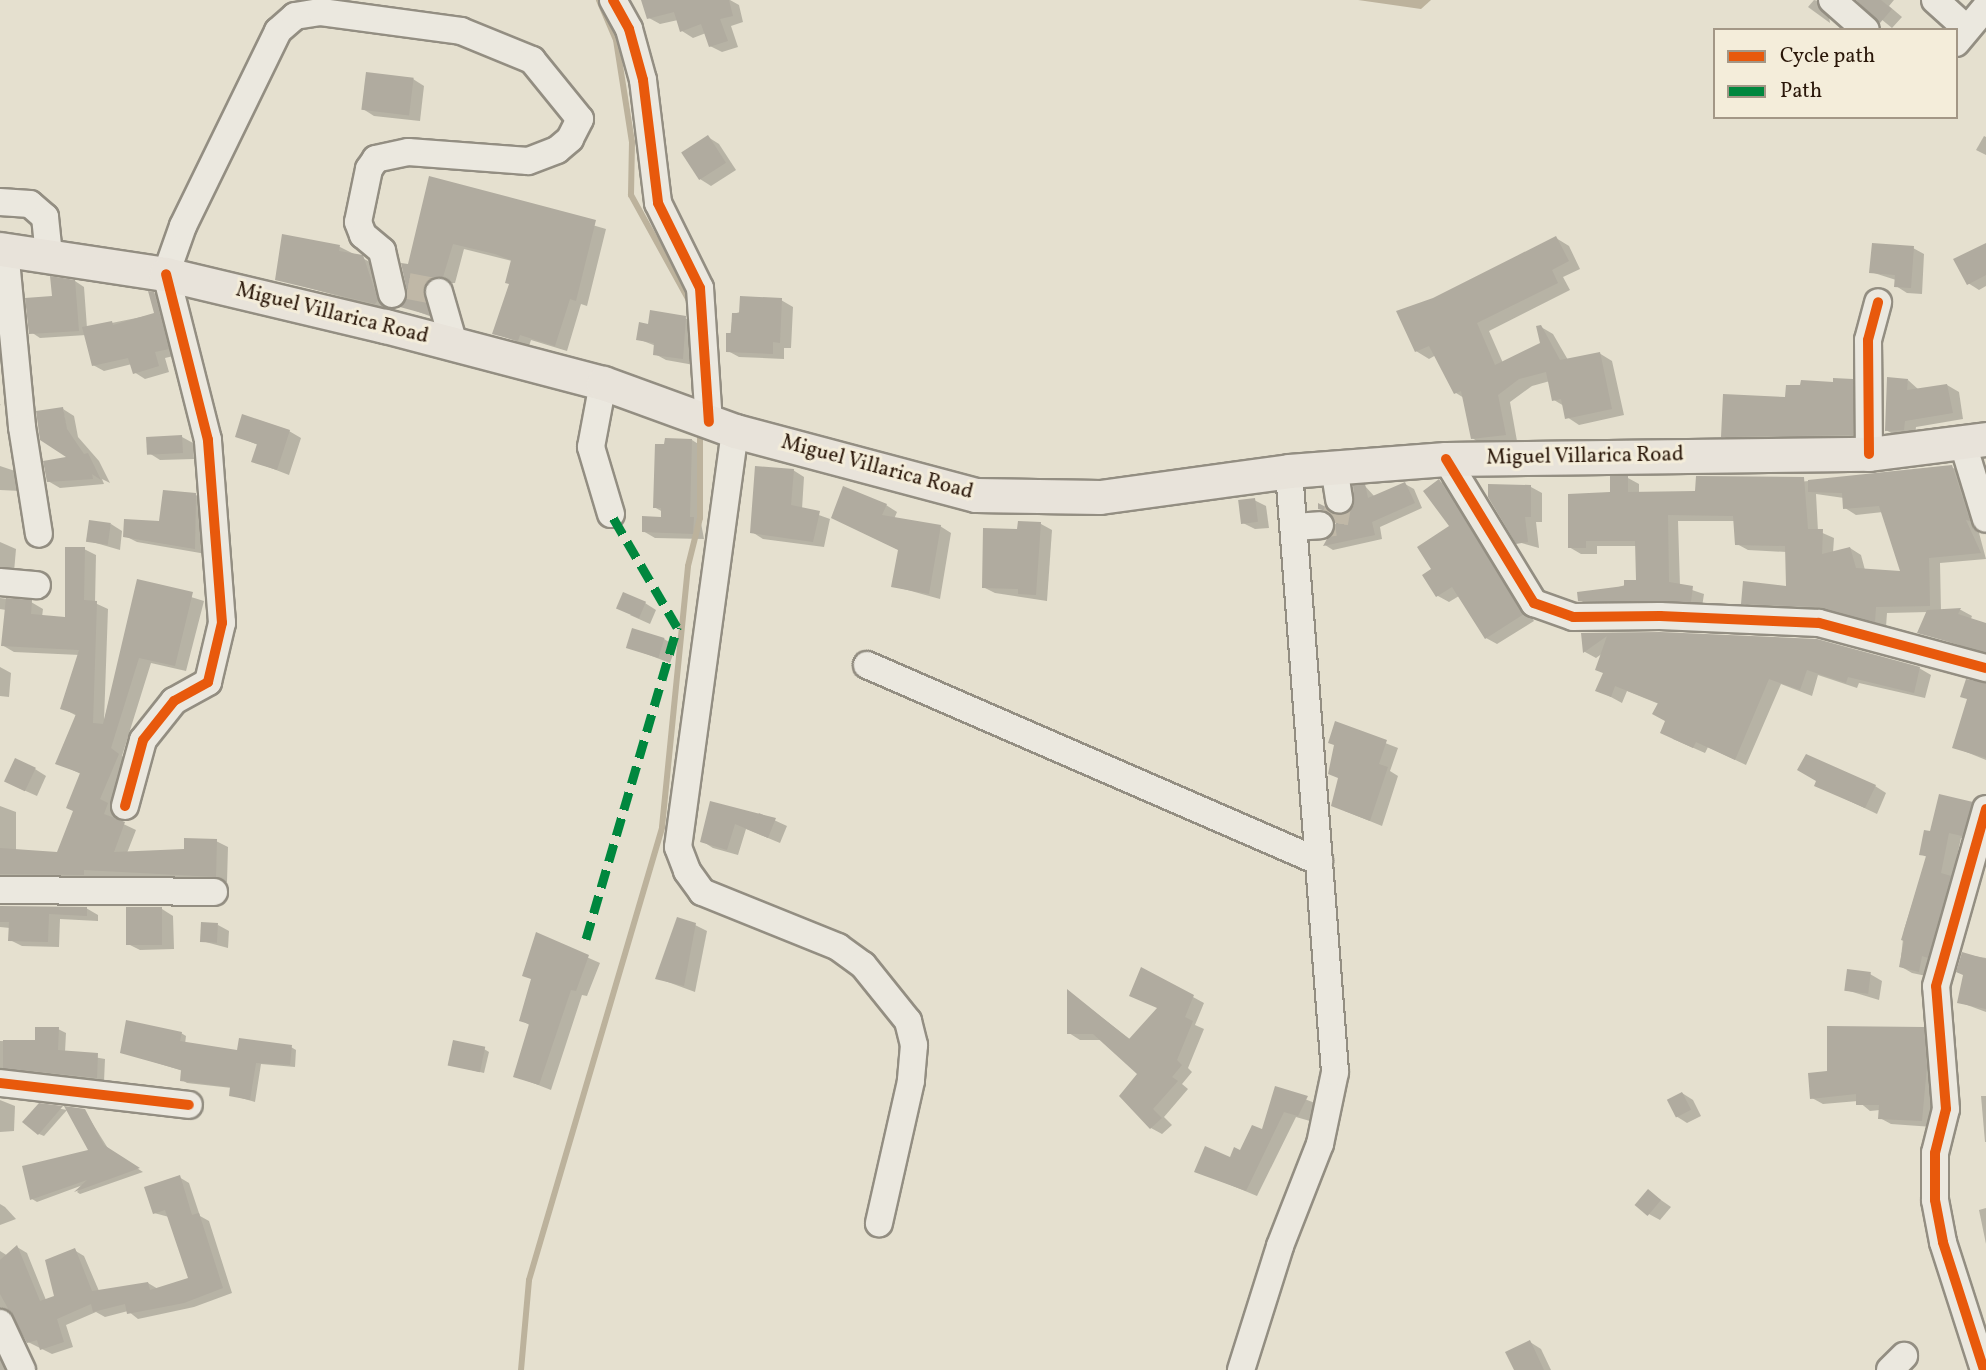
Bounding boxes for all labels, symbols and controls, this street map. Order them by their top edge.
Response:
legend [1713,28,1958,119]
text: Cycle path [1780,42,1875,71]
text: Path [1780,77,1822,106]
street label: Miguel Villarica Road [233,278,431,350]
street label: Miguel Villarica Road [778,430,976,506]
street label: Miguel Villarica Road [1486,443,1684,471]

